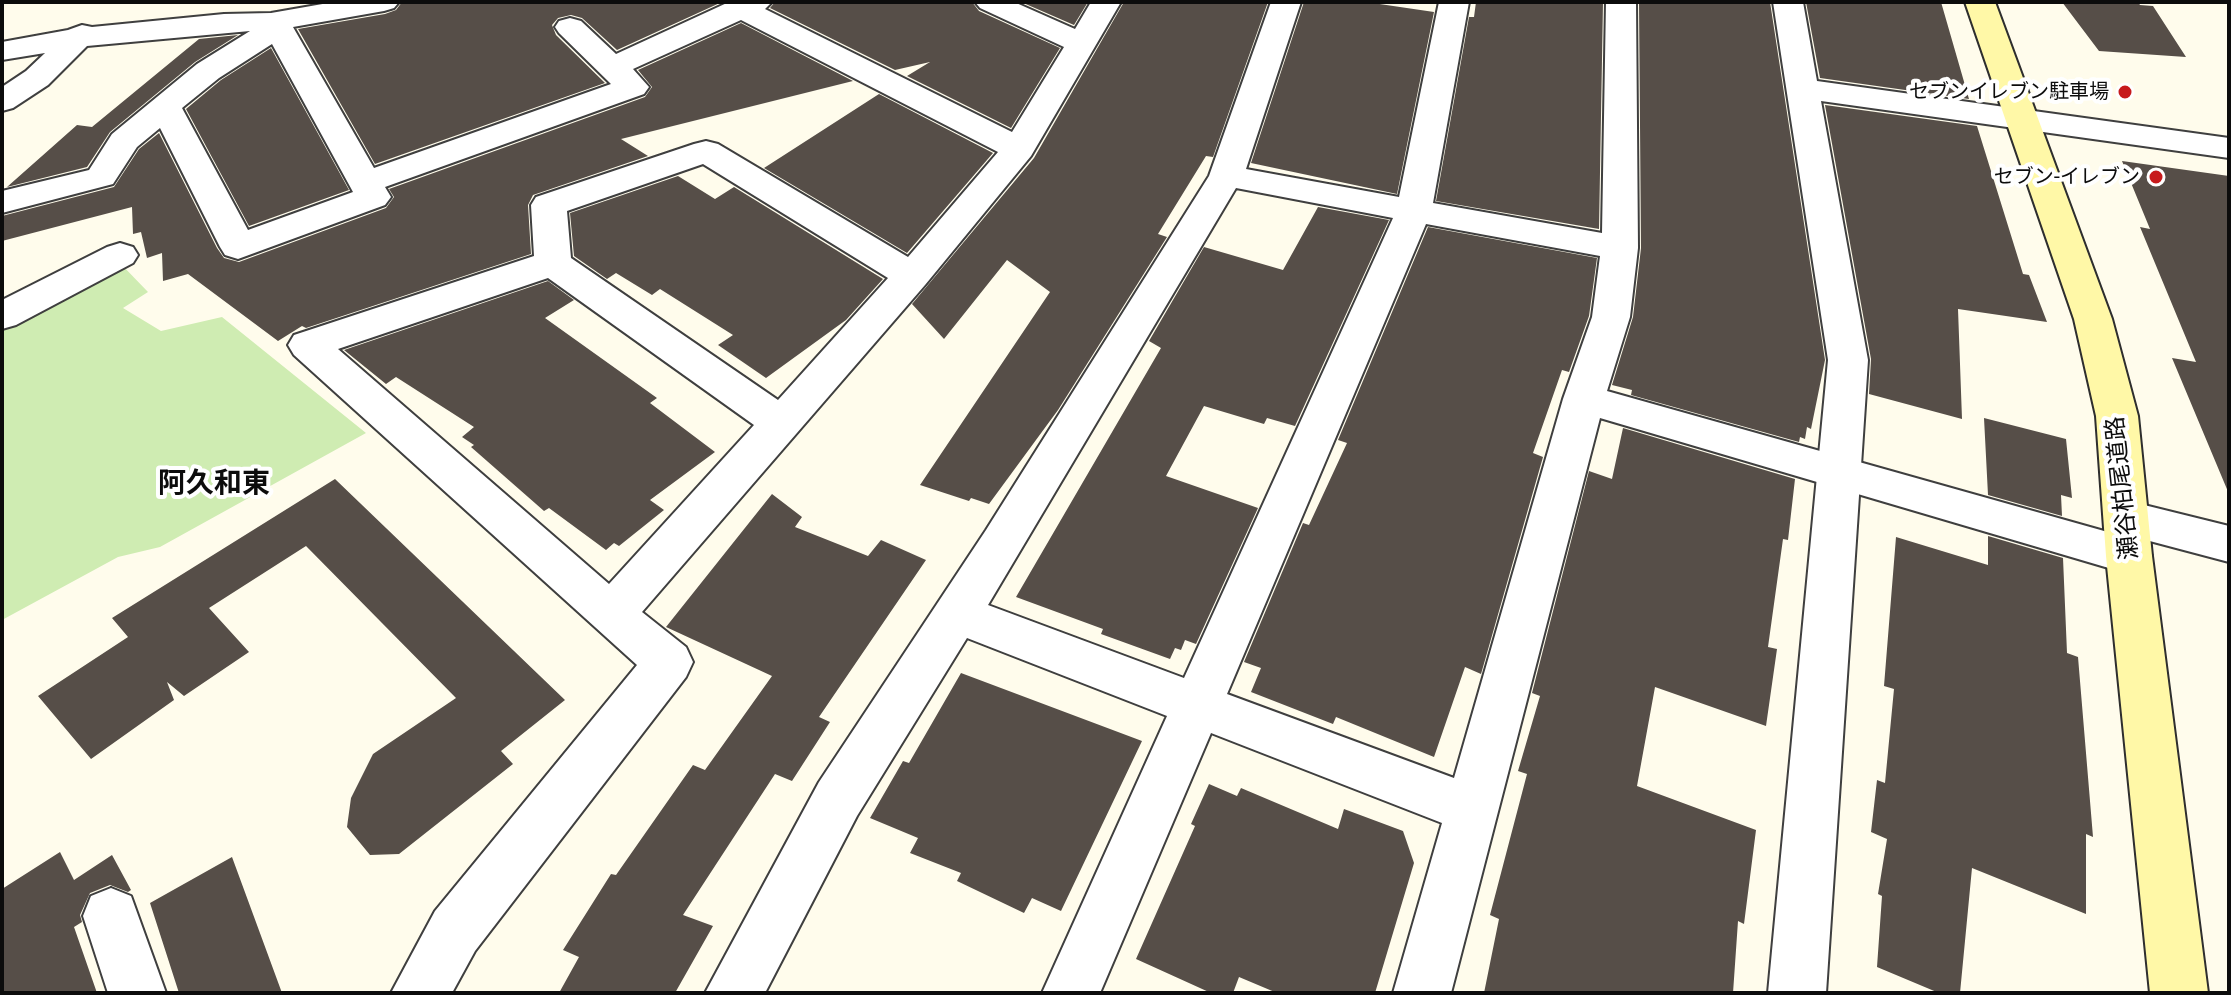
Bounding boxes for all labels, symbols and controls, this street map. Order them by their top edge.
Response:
place label: セブンイレブン駐車場 [1909,80,2109,104]
marker: セブンイレブン駐車場 [2116,83,2134,101]
place label: セブン-イレブン [1994,165,2140,189]
marker: セブン-イレブン [2147,168,2165,186]
street label: 瀬谷柏尾道路 [2101,415,2145,561]
district label: 阿久和東 [158,467,270,501]

